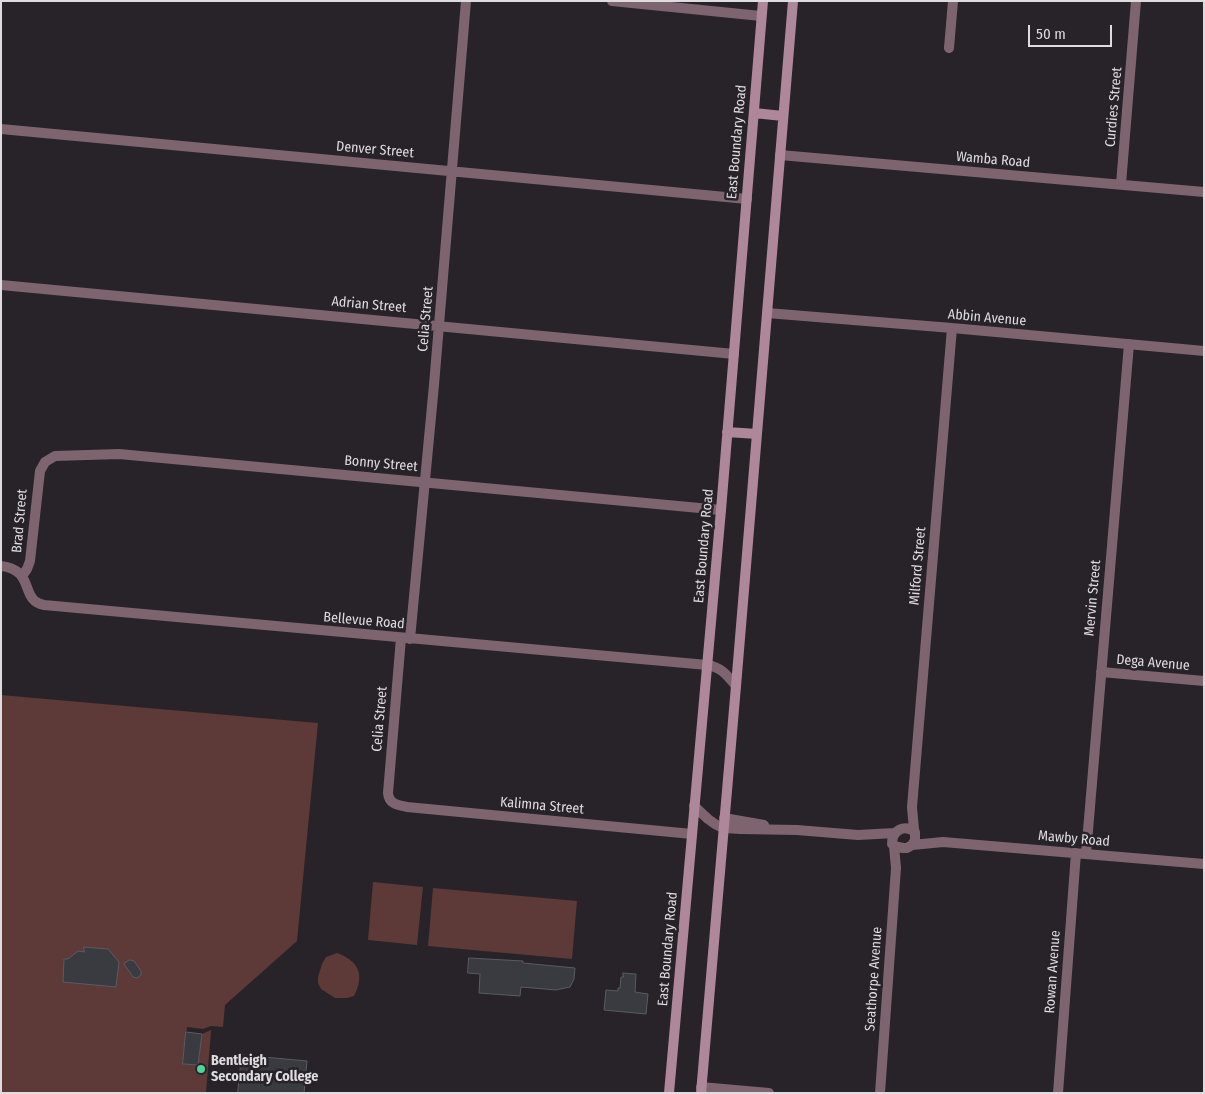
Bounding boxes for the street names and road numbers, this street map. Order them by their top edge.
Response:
street label: Curdies Street [1102,66,1126,148]
street label: East Boundary Road [724,84,750,200]
street label: Denver Street [335,138,415,162]
street label: Wamba Road [955,148,1031,172]
street label: Celia Street [415,286,437,352]
street label: Adrian Street [331,293,407,317]
street label: Abbin Avenue [947,306,1027,330]
street label: Bonny Street [344,452,418,476]
street label: Brad Street [9,488,31,554]
street label: East Boundary Road [691,488,717,604]
street label: Milford Street [906,526,930,606]
street label: Mervin Street [1081,559,1105,637]
street label: Bellevue Road [323,609,405,633]
street label: Dega Avenue [1116,651,1190,675]
street label: Celia Street [369,686,391,752]
street label: Kalimna Street [499,794,585,818]
street label: Mawby Road [1037,828,1111,850]
street label: East Boundary Road [655,891,681,1007]
street label: Seathorpe Avenue [862,926,886,1032]
street label: Rowan Avenue [1042,930,1064,1014]

